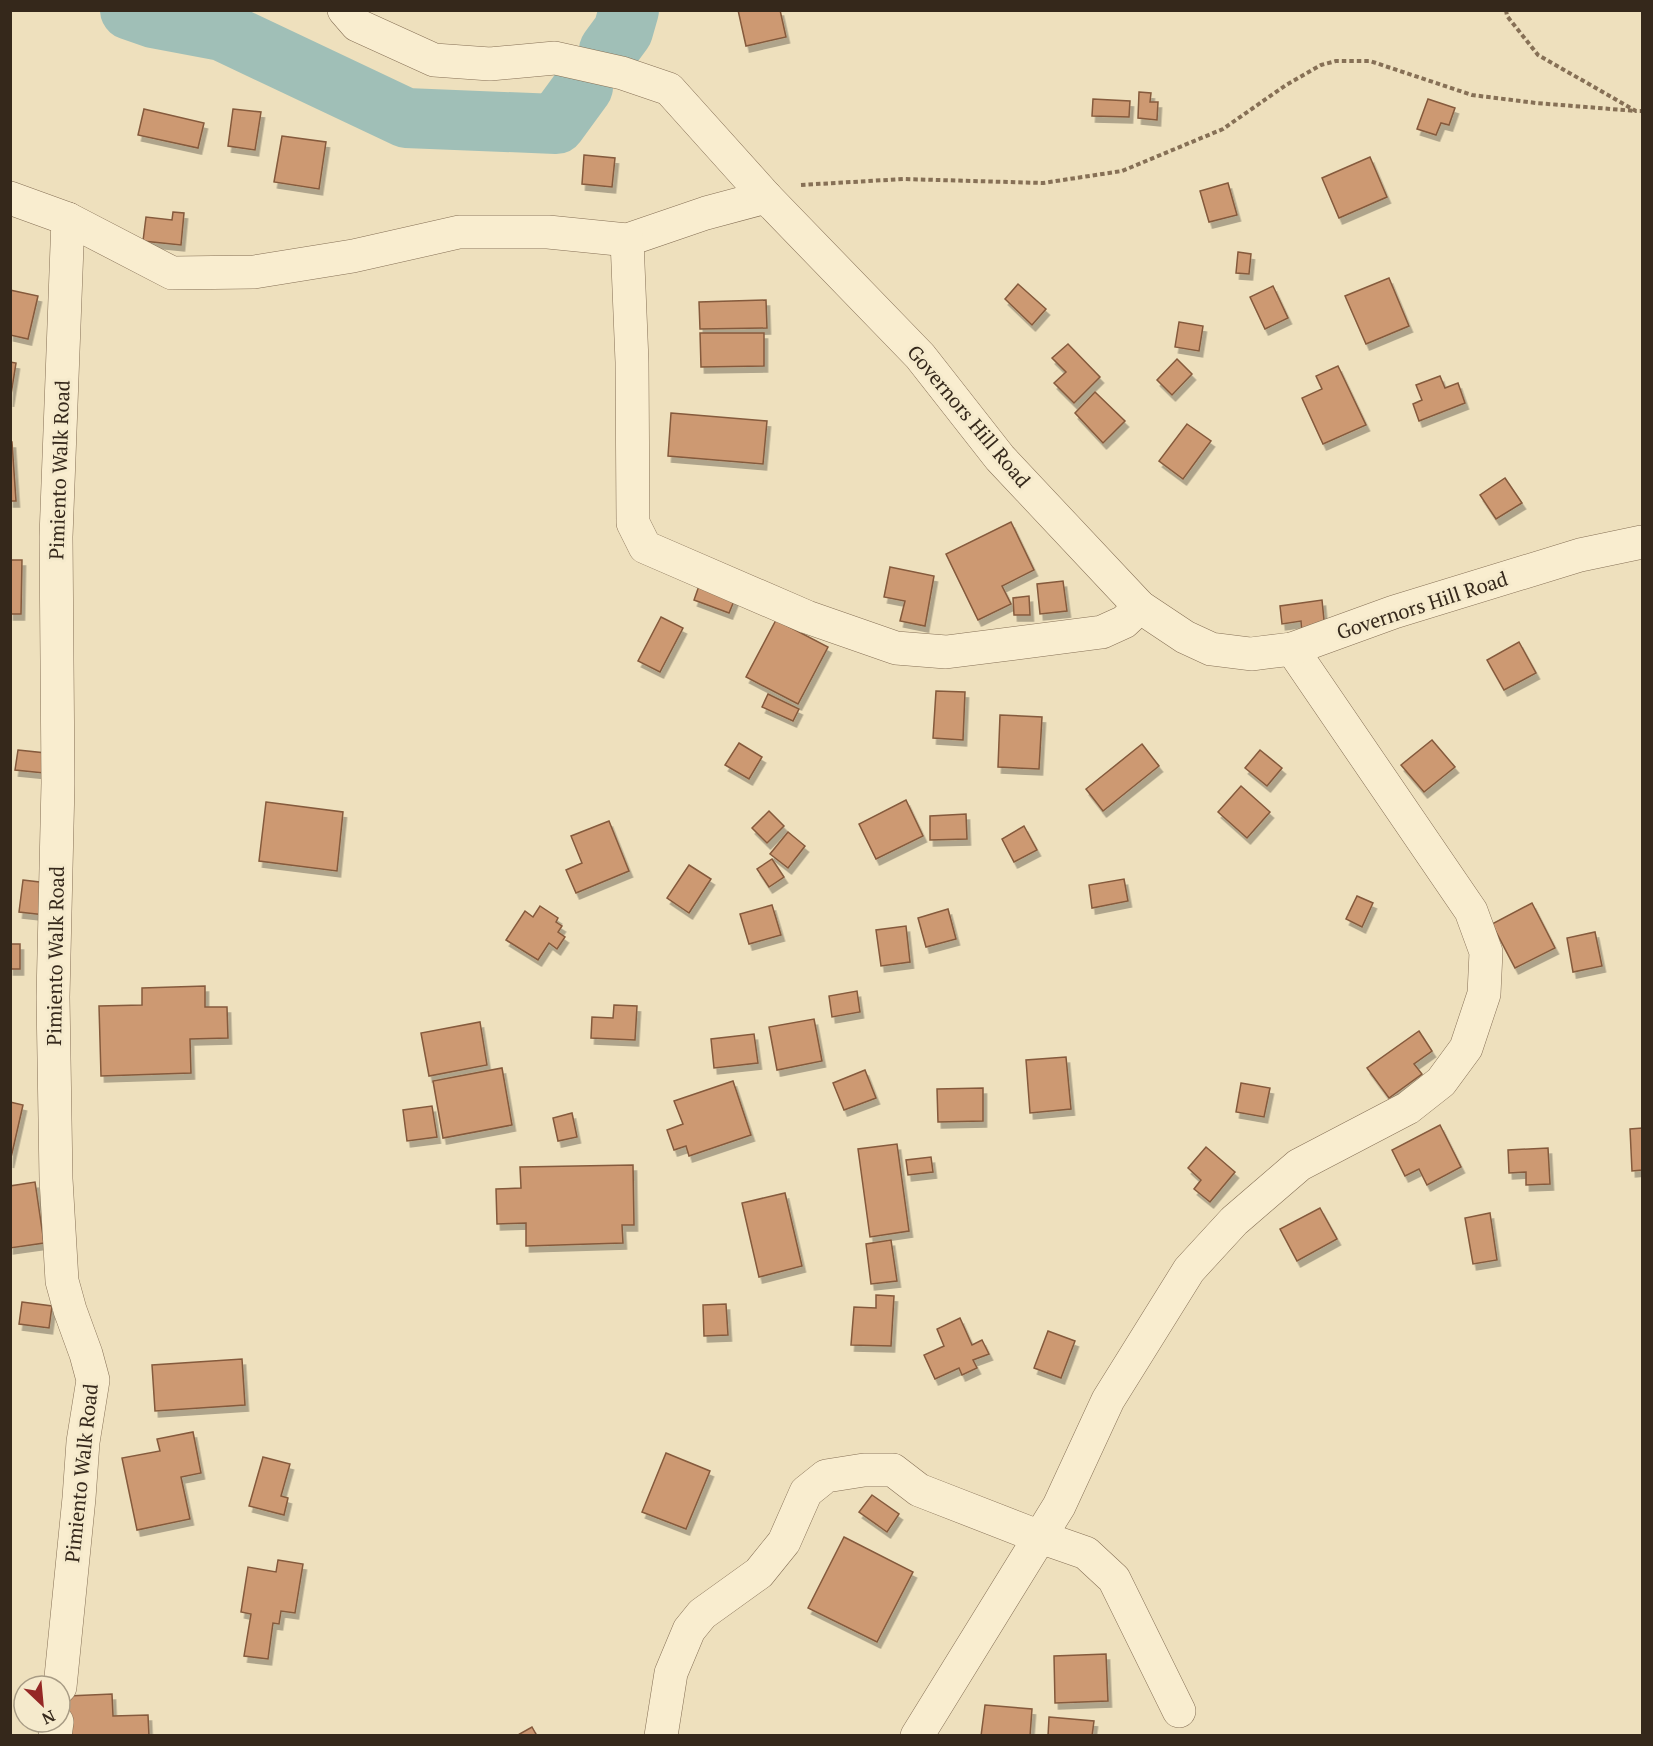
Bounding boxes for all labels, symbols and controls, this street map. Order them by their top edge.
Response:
street label: Governors Hill Road [901,339,1037,493]
street label: Pimiento Walk Road [42,380,76,560]
street label: Governors Hill Road [1333,565,1511,645]
street label: Pimiento Walk Road [40,866,70,1046]
street label: Pimiento Walk Road [58,1382,104,1564]
north arrow [12,1674,72,1734]
text: N [38,1705,59,1730]

